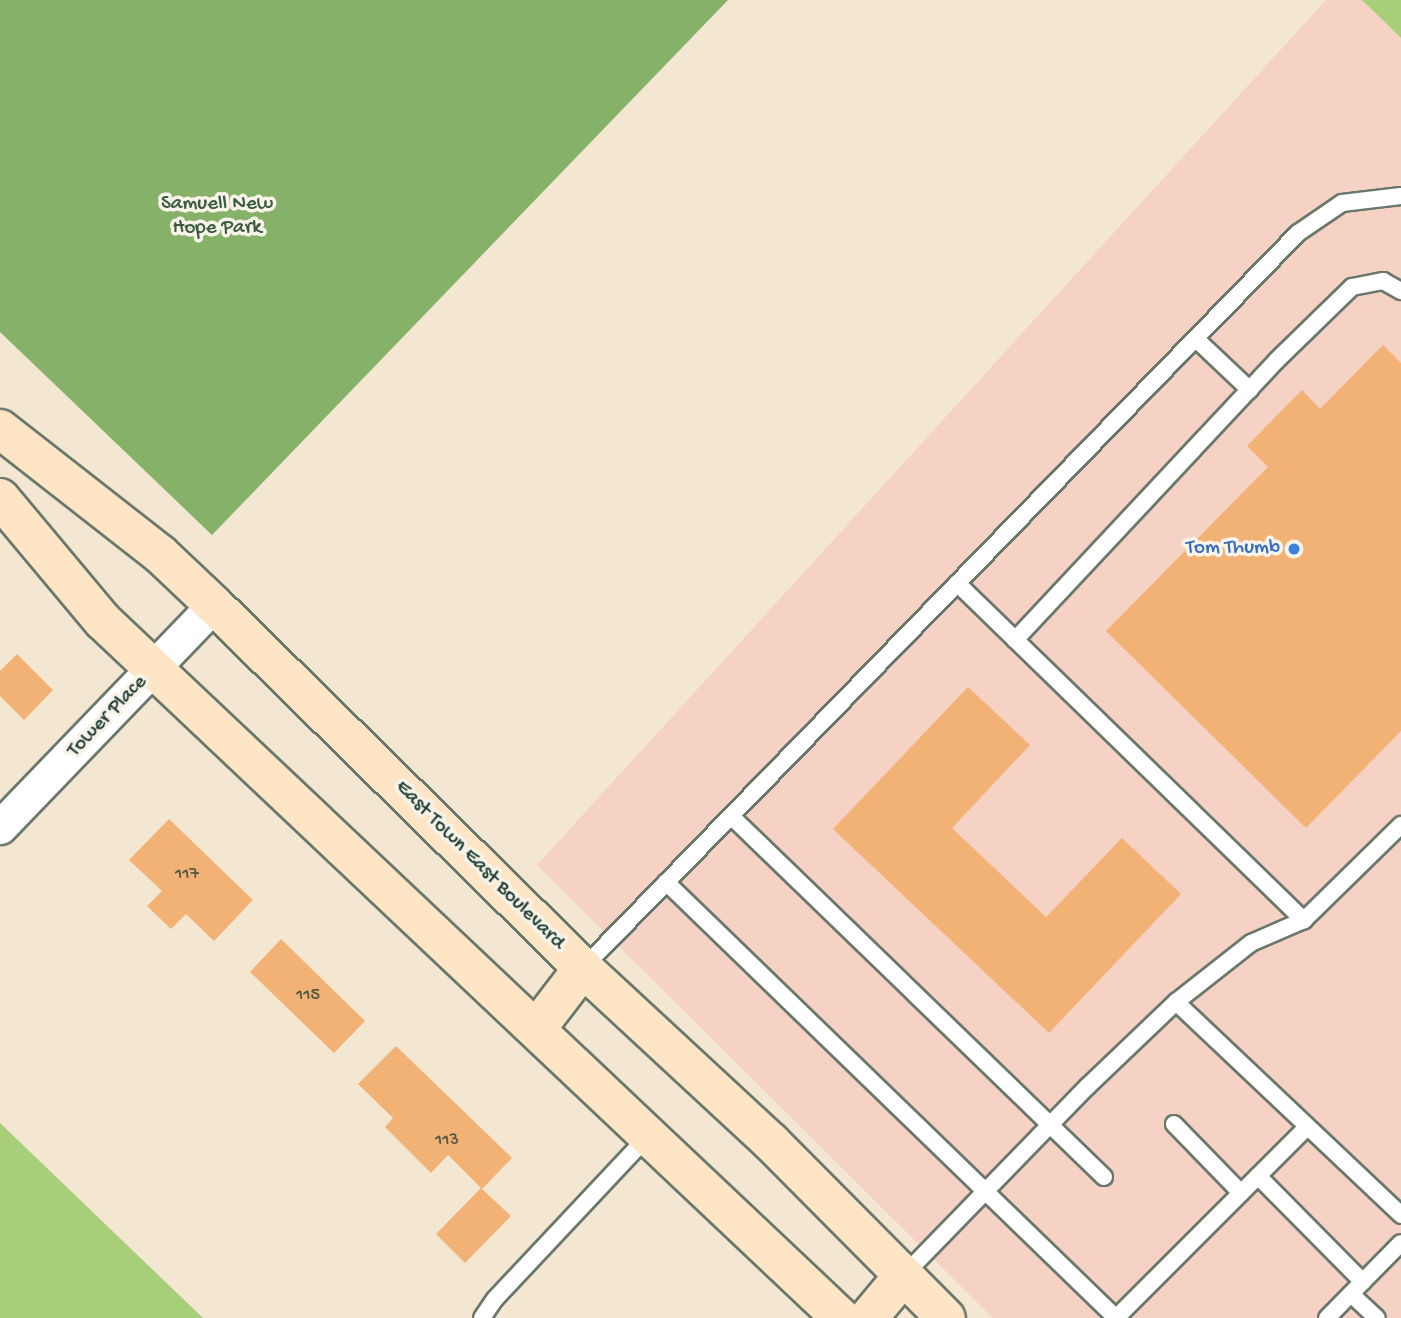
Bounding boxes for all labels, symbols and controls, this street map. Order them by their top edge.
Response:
park label: Samuell New Hope Park [161,192,273,242]
place label: Tom Thumb [1186,536,1280,562]
marker: Tom Thumb [1286,541,1302,557]
street label: Tower Place [63,671,153,763]
street label: East Town East Boulevard [389,776,569,956]
house number: 117 [175,864,199,886]
house number: 115 [296,985,320,1007]
house number: 113 [435,1130,459,1152]

